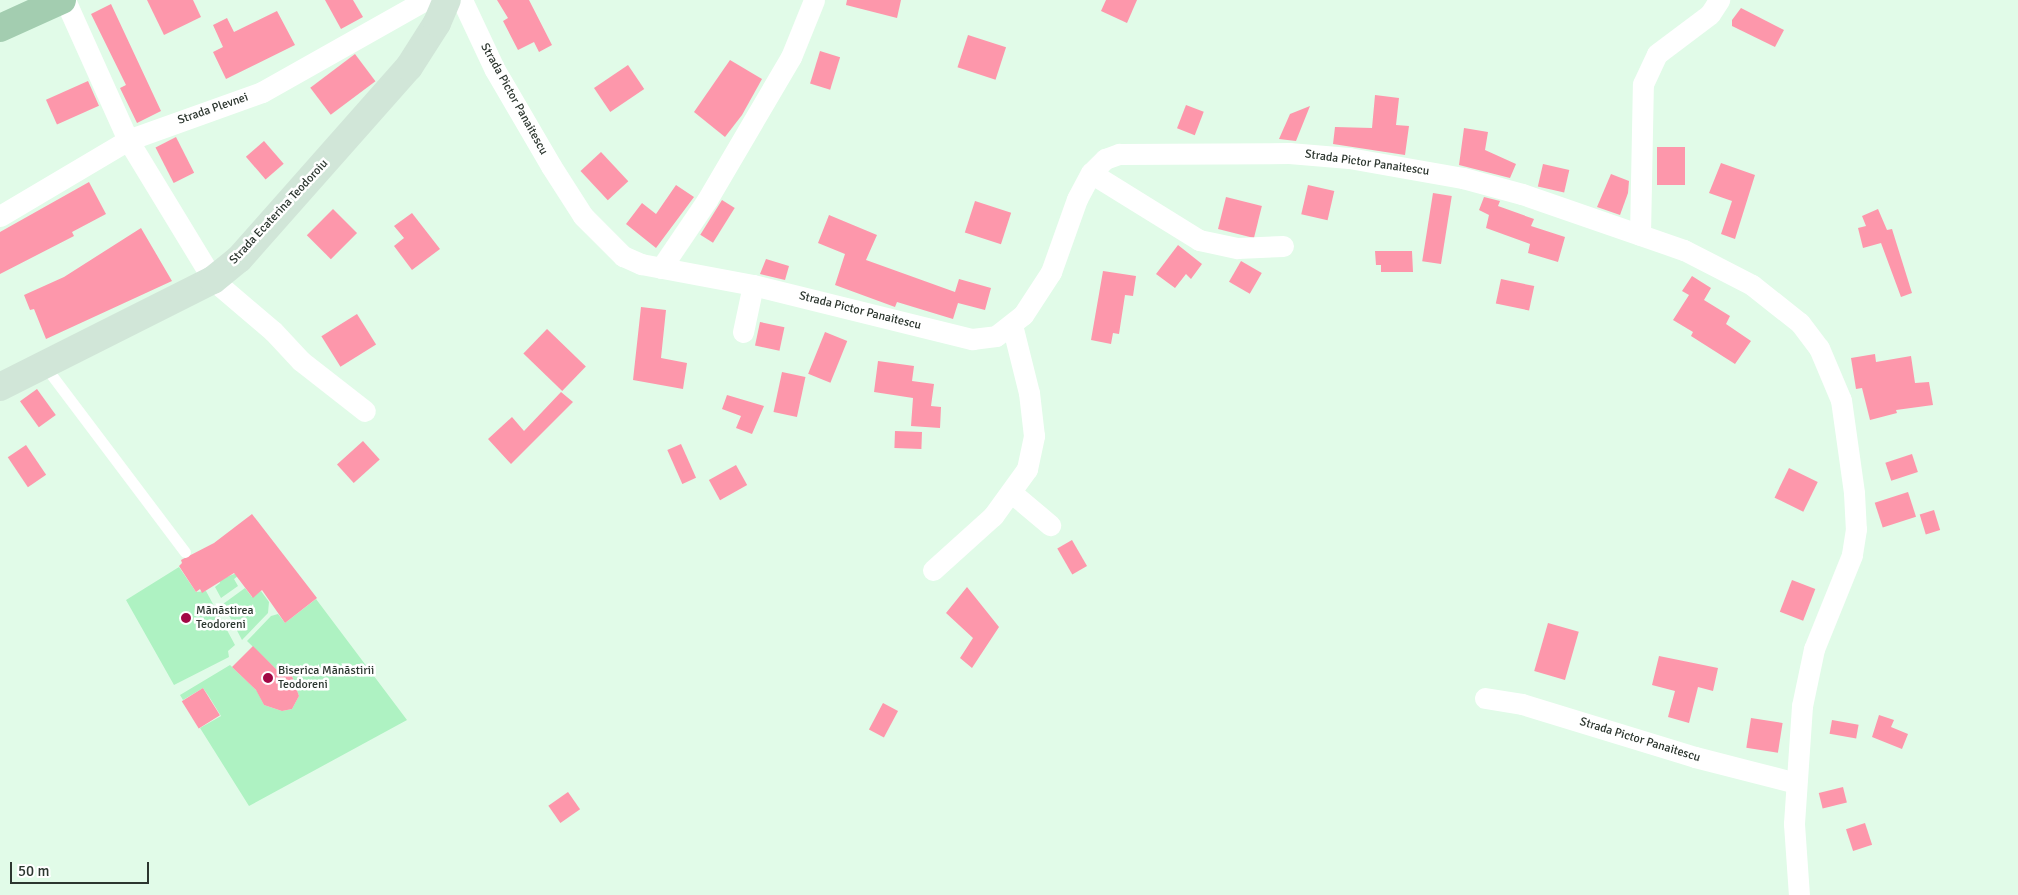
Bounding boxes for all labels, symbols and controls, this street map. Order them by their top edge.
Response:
street label: Strada Pictor Panaitescu [477,41,551,157]
street label: Strada Plevnei [176,90,250,128]
street label: Strada Pictor Panaitescu [1304,147,1430,179]
street label: Strada Ecaterina Teodoroiu [227,157,331,267]
street label: Strada Pictor Panaitescu [797,289,923,333]
place label: Mănăstirea Teodoreni [196,604,253,632]
marker: Mănăstirea Teodoreni [180,612,192,624]
place label: Biserica Mănăstirii Teodoreni [278,664,374,692]
marker: Biserica Mănăstirii Teodoreni [262,672,274,684]
street label: Strada Pictor Panaitescu [1578,715,1702,765]
scale bar [12,852,151,884]
text: 50 m [18,862,49,880]

